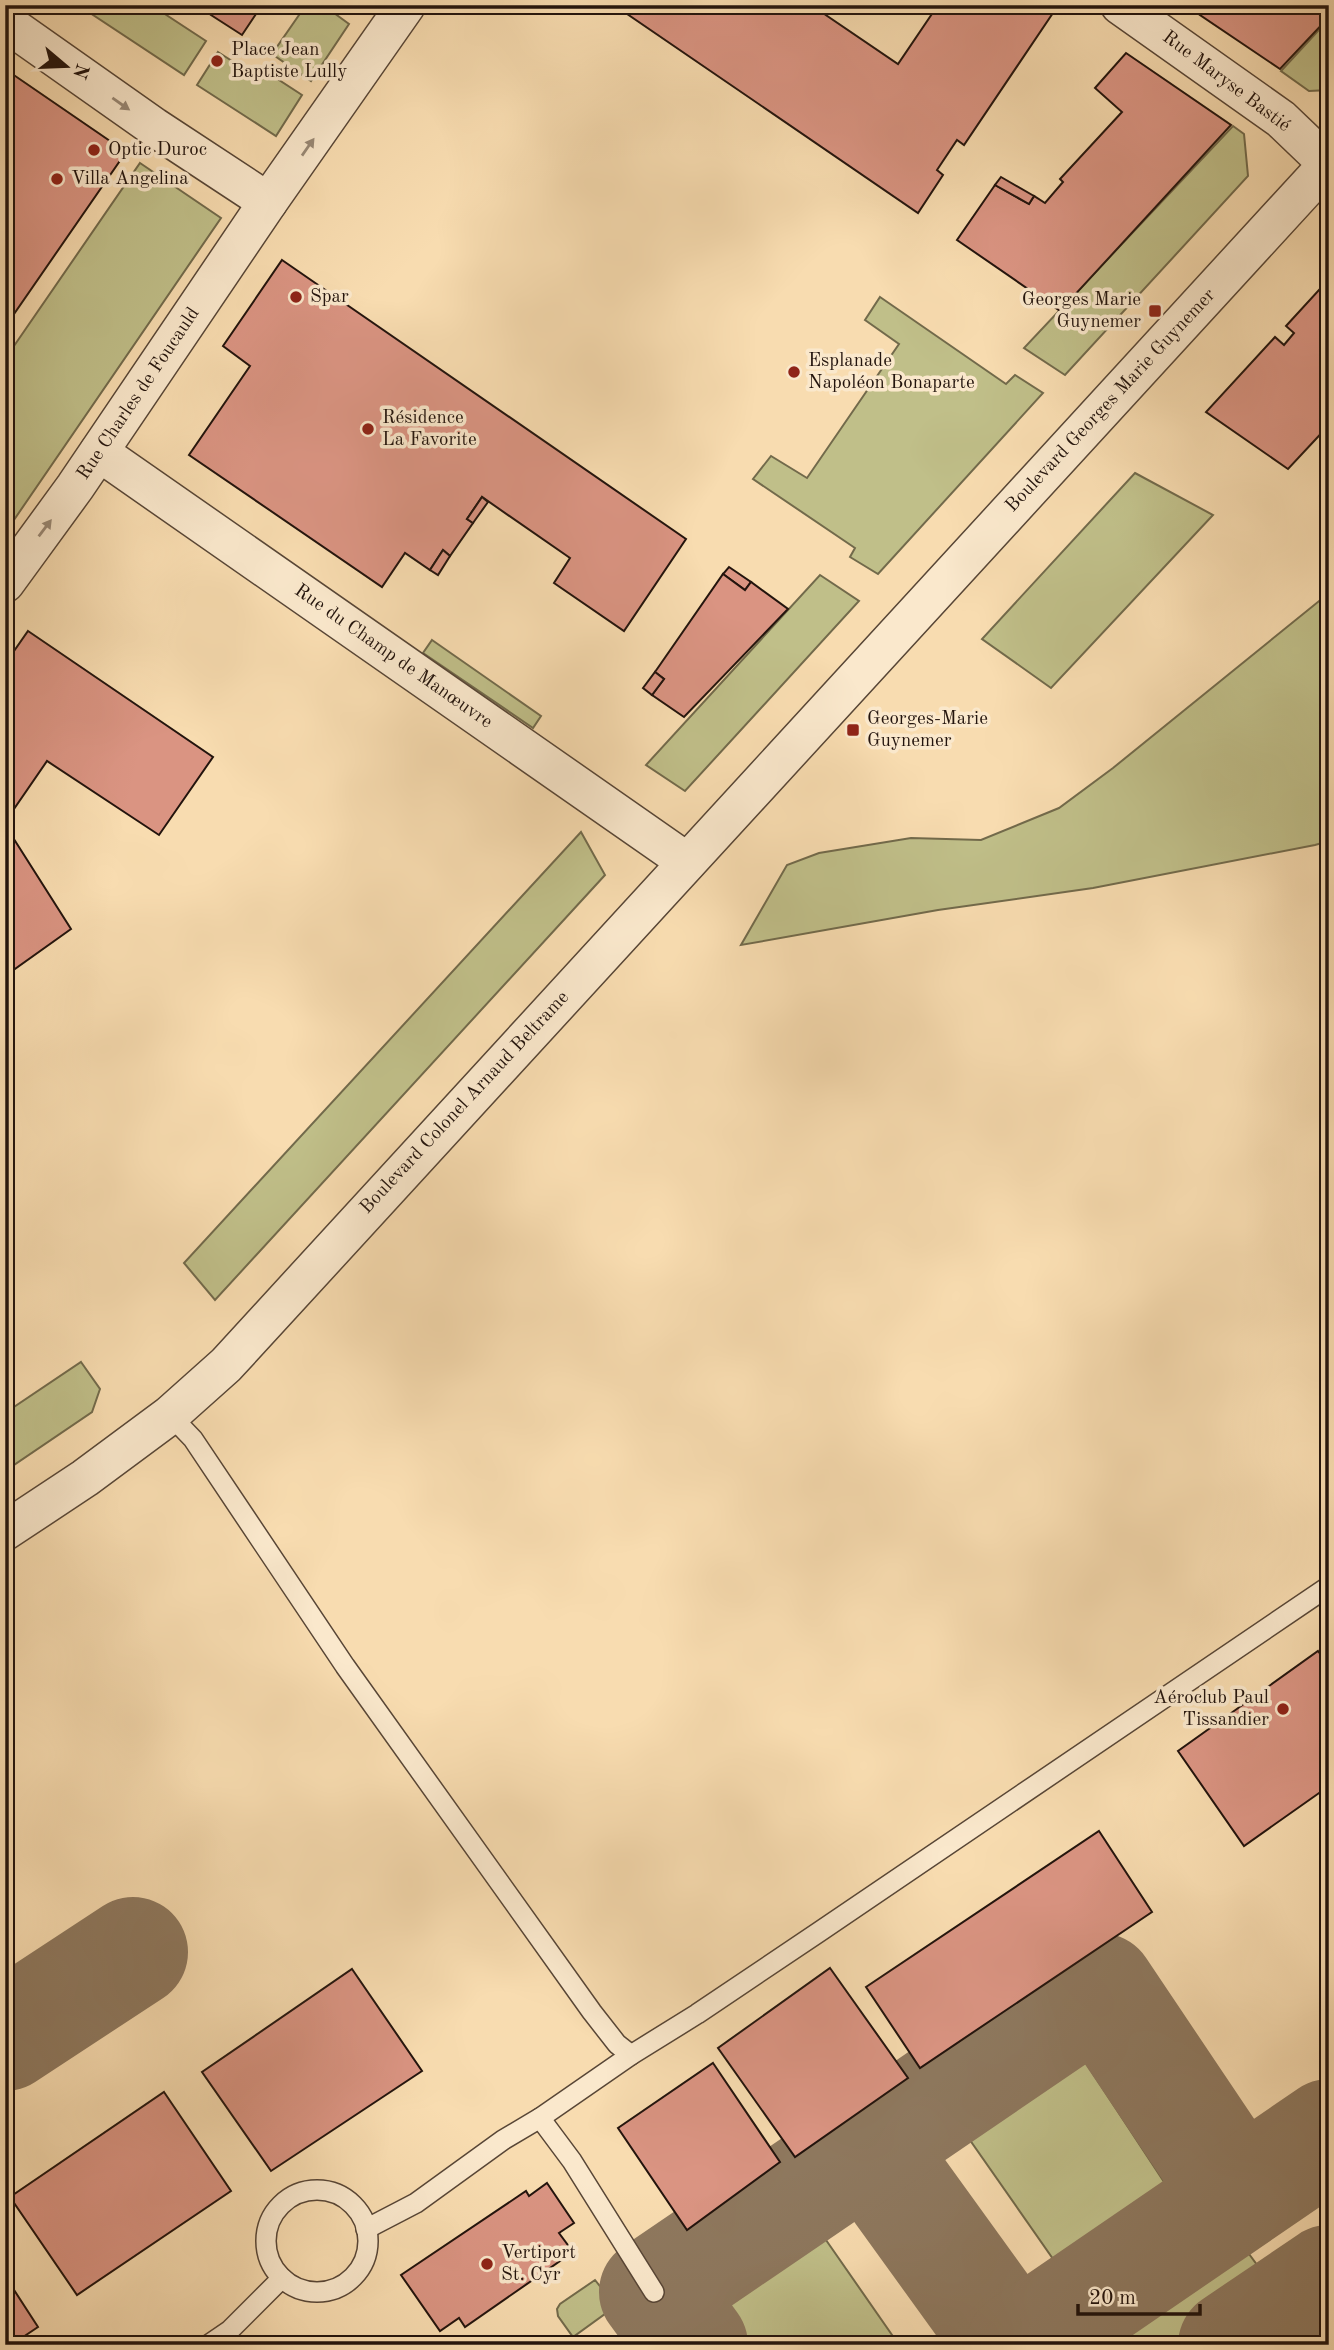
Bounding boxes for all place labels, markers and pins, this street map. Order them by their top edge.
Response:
place label: Place Jean Baptiste Lully [231,41,347,82]
marker: Place Jean Baptiste Lully [209,53,225,69]
place label: Optic Duroc [108,141,207,160]
marker: Optic Duroc [86,142,102,158]
place label: Villa Angelina [71,170,189,189]
marker: Villa Angelina [49,171,65,187]
place label: Spar [310,288,349,307]
marker: Spar [288,289,304,305]
place label: Georges Marie Guynemer [1022,291,1141,332]
marker: Georges Marie Guynemer [1147,303,1163,319]
place label: Esplanade Napoléon Bonaparte [808,352,975,393]
marker: Esplanade Napoléon Bonaparte [786,364,802,380]
place label: Résidence La Favorite [382,409,477,450]
marker: Résidence La Favorite [360,421,376,437]
place label: Georges-Marie Guynemer [867,710,988,751]
marker: Georges-Marie Guynemer [845,722,861,738]
place label: Aéroclub Paul Tissandier [1153,1689,1269,1730]
marker: Aéroclub Paul Tissandier [1275,1701,1291,1717]
place label: Vertiport St. Cyr [501,2244,576,2285]
marker: Vertiport St. Cyr [479,2256,495,2272]

